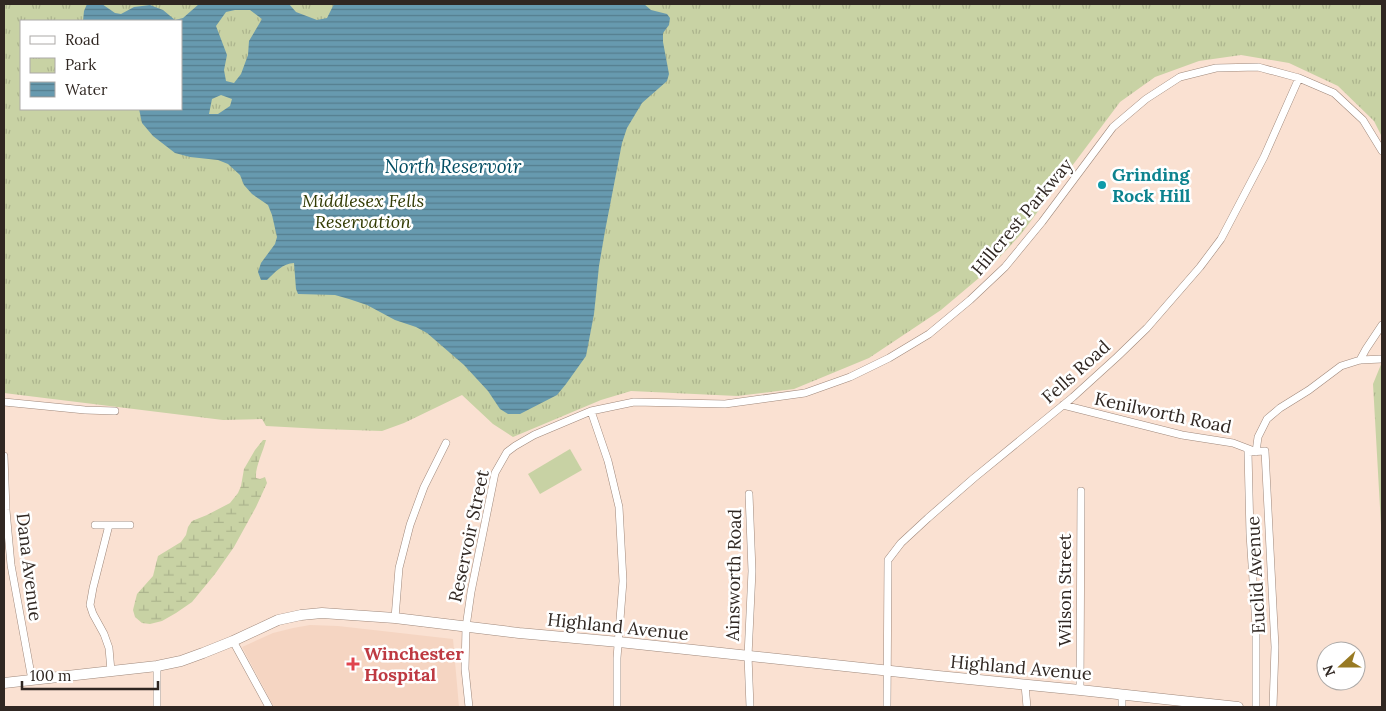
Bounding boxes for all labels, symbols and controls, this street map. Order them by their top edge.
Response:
legend [20,20,182,110]
text: Road [65,30,100,49]
text: Park [65,55,96,74]
text: Water [65,80,108,99]
street label: Hillcrest Parkway [966,153,1078,280]
water label: North Reservoir [385,154,522,178]
place label: Grinding Rock Hill [1112,163,1191,207]
marker: Grinding Rock Hill [1096,179,1108,191]
park label: Middlesex Fells Reservation [302,189,424,233]
street label: Fells Road [1037,335,1115,408]
street label: Kenilworth Road [1093,387,1234,438]
street label: Reservoir Street [443,467,494,604]
street label: Ainsworth Road [721,508,746,642]
street label: Dana Avenue [11,512,48,622]
street label: Euclid Avenue [1241,515,1270,635]
street label: Wilson Street [1053,533,1076,647]
street label: Highland Avenue [546,608,690,645]
north arrow [1316,641,1366,691]
place label: Winchester Hospital [364,642,464,686]
street label: Highland Avenue [949,650,1093,685]
marker: Winchester Hospital [346,657,360,671]
scale bar [22,658,159,690]
text: N [1318,662,1339,679]
text: 100 m [30,666,71,685]

